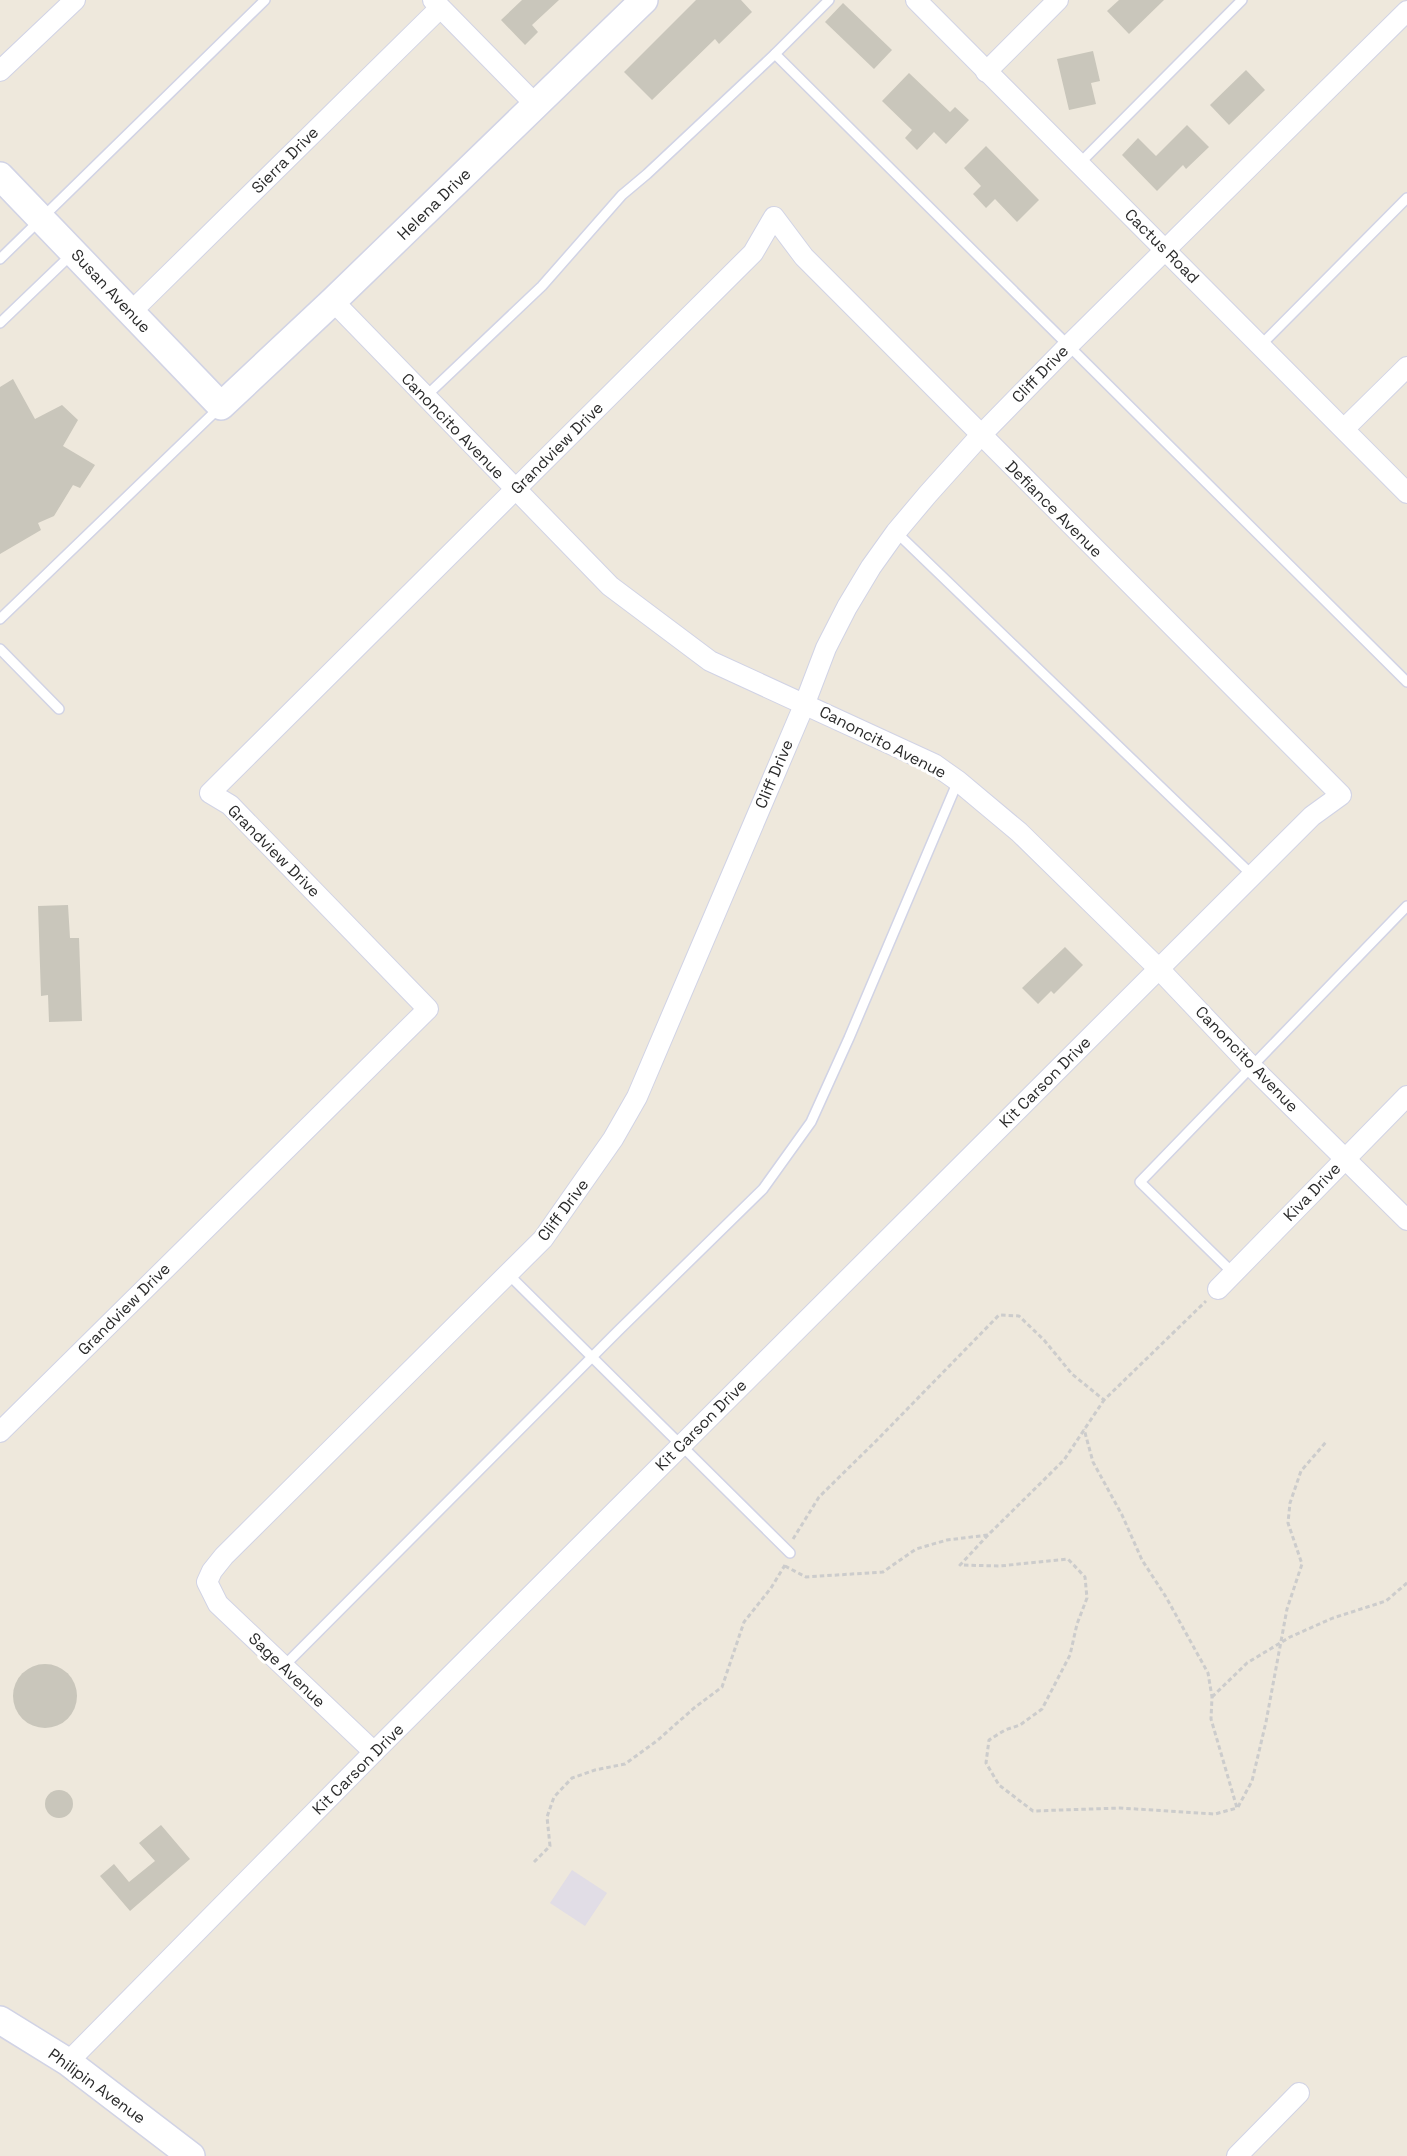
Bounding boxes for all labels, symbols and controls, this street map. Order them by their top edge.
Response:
street label: Sierra Drive [247,122,323,198]
street label: Helena Drive [393,164,475,244]
street label: Cactus Road [1120,204,1204,288]
street label: Susan Avenue [67,245,155,337]
street label: Cliff Drive [1007,341,1073,407]
street label: Canoncito Avenue [397,368,509,484]
street label: Grandview Drive [506,397,608,499]
street label: Defiance Avenue [1001,456,1107,562]
street label: Canoncito Avenue [816,701,950,783]
street label: Cliff Drive [750,736,798,812]
street label: Grandview Drive [223,800,325,902]
street label: Canoncito Avenue [1191,1001,1303,1117]
street label: Kit Carson Drive [995,1032,1095,1132]
street label: Kiva Drive [1279,1158,1345,1226]
street label: Cliff Drive [533,1175,593,1245]
street label: Grandview Drive [73,1258,175,1360]
street label: Kit Carson Drive [651,1375,751,1475]
street label: Sage Avenue [244,1628,330,1712]
street label: Kit Carson Drive [308,1719,408,1819]
street label: Philipin Avenue [44,2044,150,2128]

